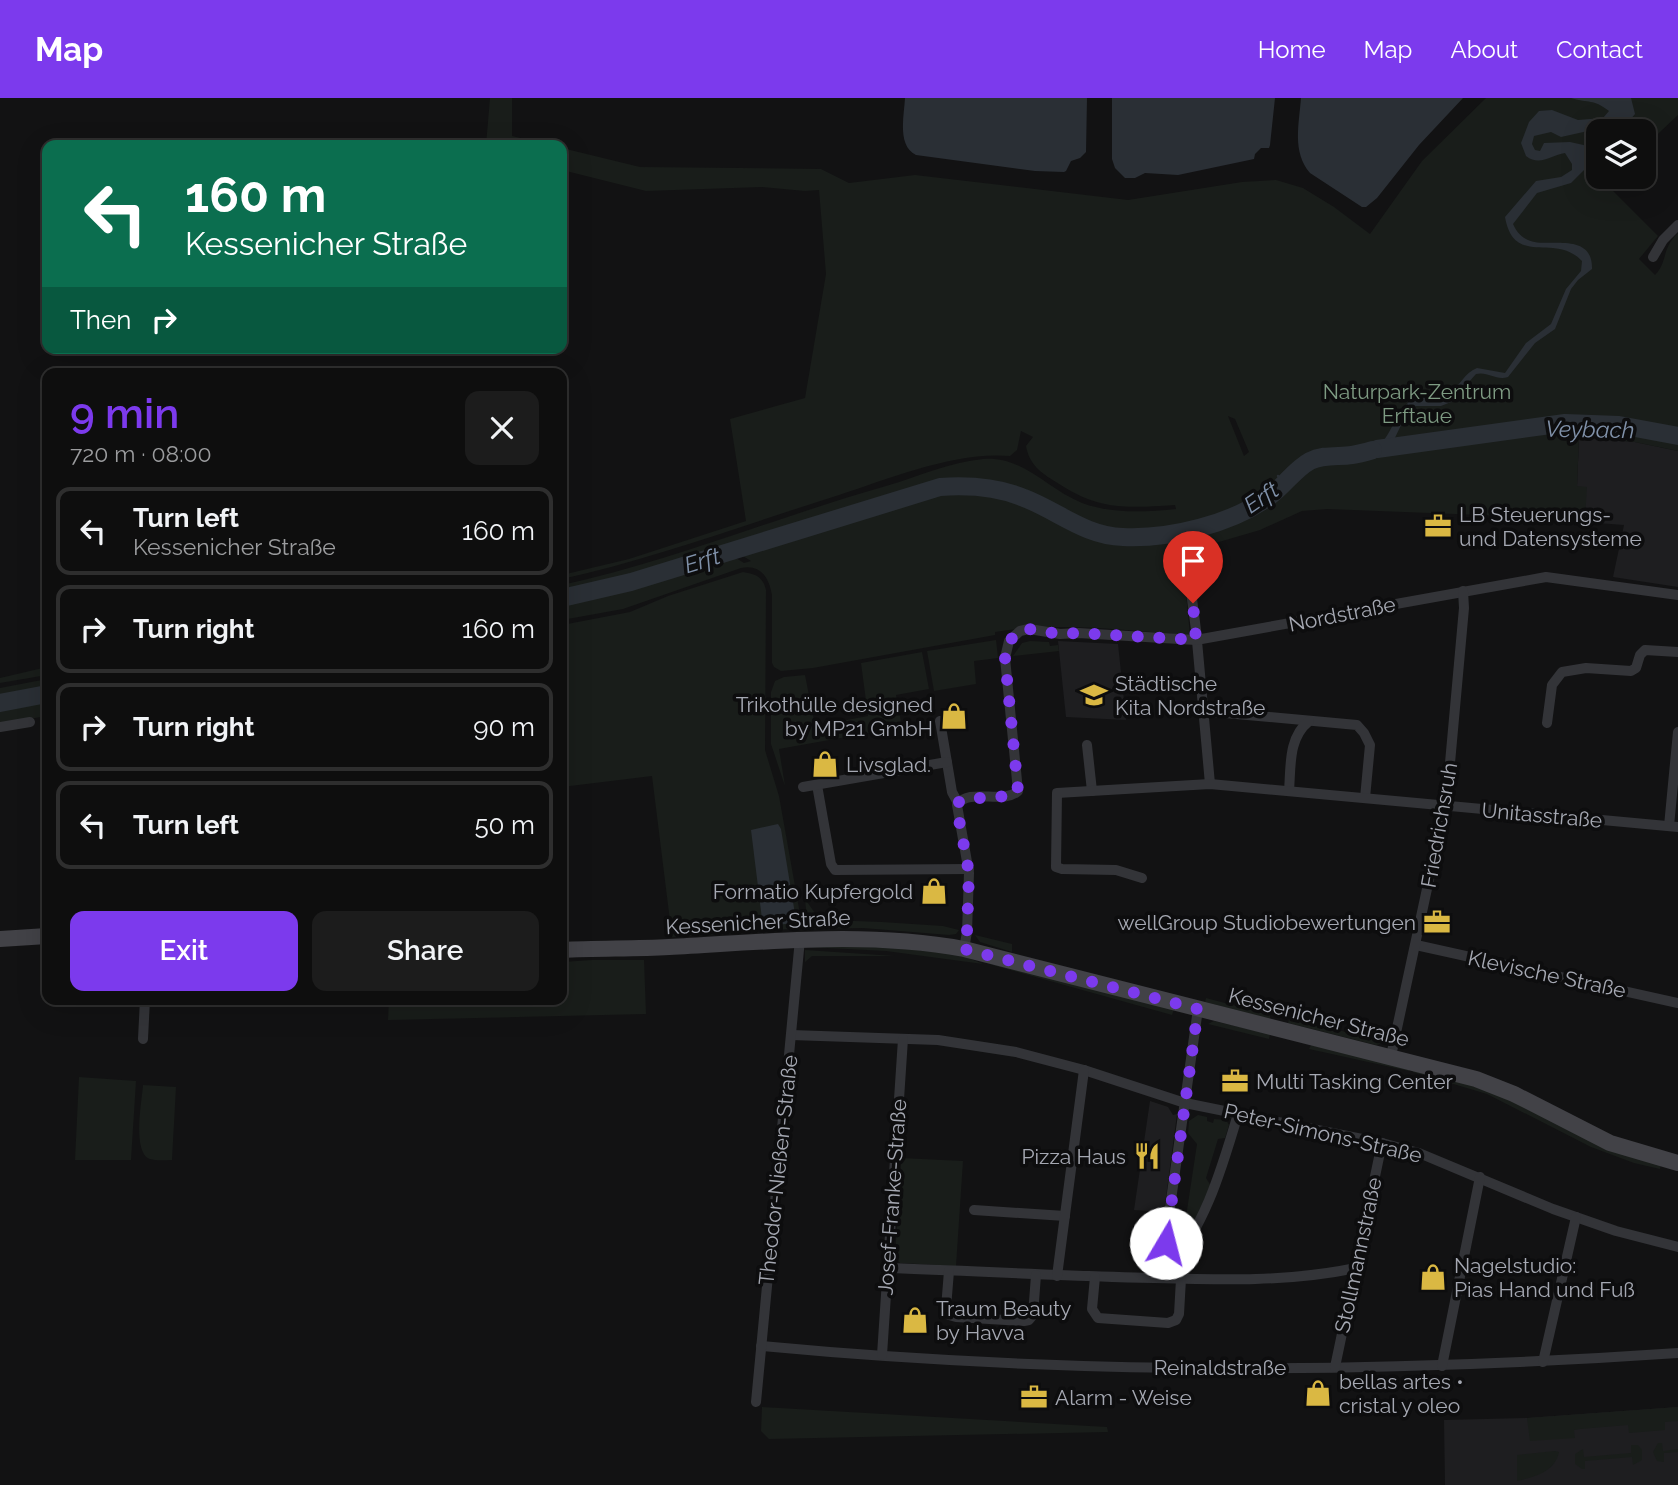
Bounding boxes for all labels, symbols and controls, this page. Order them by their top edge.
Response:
text: Map [35,30,103,69]
text: Home [1258,35,1326,64]
text: Map [1364,35,1412,64]
text: About [1450,35,1518,64]
text: Contact [1556,35,1643,64]
map controls [1586,119,1656,189]
button: layers [1586,119,1656,189]
text: 160 m [185,166,326,223]
icon: left [70,168,161,259]
text: Kessenicher Straße [185,225,467,262]
icon: right [145,301,183,339]
text: Then [70,305,131,335]
park label: Naturpark-Zentrum Erftaue [1323,379,1511,428]
text: 9 min [70,389,179,438]
button: close [465,391,539,465]
water label: Veybach [1545,415,1635,443]
text: 720 m · 08:00 [70,440,212,467]
water label: Erft [1239,475,1284,518]
place label: LB Steuerungs- und Datensysteme [1459,502,1642,551]
text: Turn left [133,503,239,533]
office icon: LB Steuerungs- und Datensysteme [1423,511,1453,541]
icon: left [74,512,112,550]
text: 160 m [462,516,535,546]
pin [1163,531,1223,603]
text: Kessenicher Straße [133,533,336,560]
water label: Erft [681,542,724,578]
icon: arrive [1174,542,1212,580]
street label: Nordstraße [1286,591,1398,637]
icon: right [74,610,112,648]
text: Turn right [133,614,254,644]
text: 160 m [462,614,535,644]
place label: Städtische Kita Nordstraße [1115,671,1265,720]
school or university icon: Städtische Kita Nordstraße [1079,680,1109,710]
place label: Trikothülle designed by MP21 GmbH [736,692,933,741]
shop icon: Trikothülle designed by MP21 GmbH [939,701,969,731]
icon: right [74,708,112,746]
text: Turn right [133,712,254,742]
text: 90 m [473,712,535,742]
shop icon: Livsglad. [810,749,840,779]
place label: Livsglad. [846,752,931,777]
street label: Friedrichsruh [1416,760,1462,890]
street label: Unitasstraße [1481,797,1603,833]
icon: left [74,806,112,844]
text: Turn left [133,810,239,840]
text: 50 m [474,810,535,840]
shop icon: Formatio Kupfergold [919,876,949,906]
place label: Formatio Kupfergold [713,879,913,904]
street label: Kessenicher Straße [665,905,851,939]
office icon: wellGroup Studiobewertungen [1422,907,1452,937]
place label: wellGroup Studiobewertungen [1118,910,1416,935]
button: Exit [70,911,298,991]
button: Share [312,911,539,991]
street label: Klevische Straße [1466,945,1628,1003]
street label: Kessenicher Straße [1226,982,1412,1052]
street label: Theodor-Nießen-Straße [753,1054,803,1286]
office icon: Multi Tasking Center [1220,1066,1250,1096]
place label: Multi Tasking Center [1256,1069,1453,1094]
street label: Josef-Franke-Straße [873,1098,911,1296]
street label: Peter-Simons-Straße [1222,1098,1424,1168]
restaurant icon: Pizza Haus [1132,1141,1162,1171]
place label: Pizza Haus [1021,1144,1126,1169]
street label: Stollmannstraße [1329,1175,1387,1335]
position arrow [1129,1206,1203,1280]
place label: Nagelstudio: Pias Hand und Fuß [1454,1253,1635,1302]
shop icon: Nagelstudio: Pias Hand und Fuß [1418,1262,1448,1292]
place label: Traum Beauty by Havva [936,1296,1071,1345]
shop icon: Traum Beauty by Havva [900,1305,930,1335]
street label: Reinaldstraße [1154,1355,1286,1380]
place label: bellas artes • cristal y oleo [1339,1369,1464,1418]
shop icon: bellas artes • cristal y oleo [1303,1378,1333,1408]
office icon: Alarm - Weise [1019,1382,1049,1412]
place label: Alarm - Weise [1055,1385,1192,1410]

